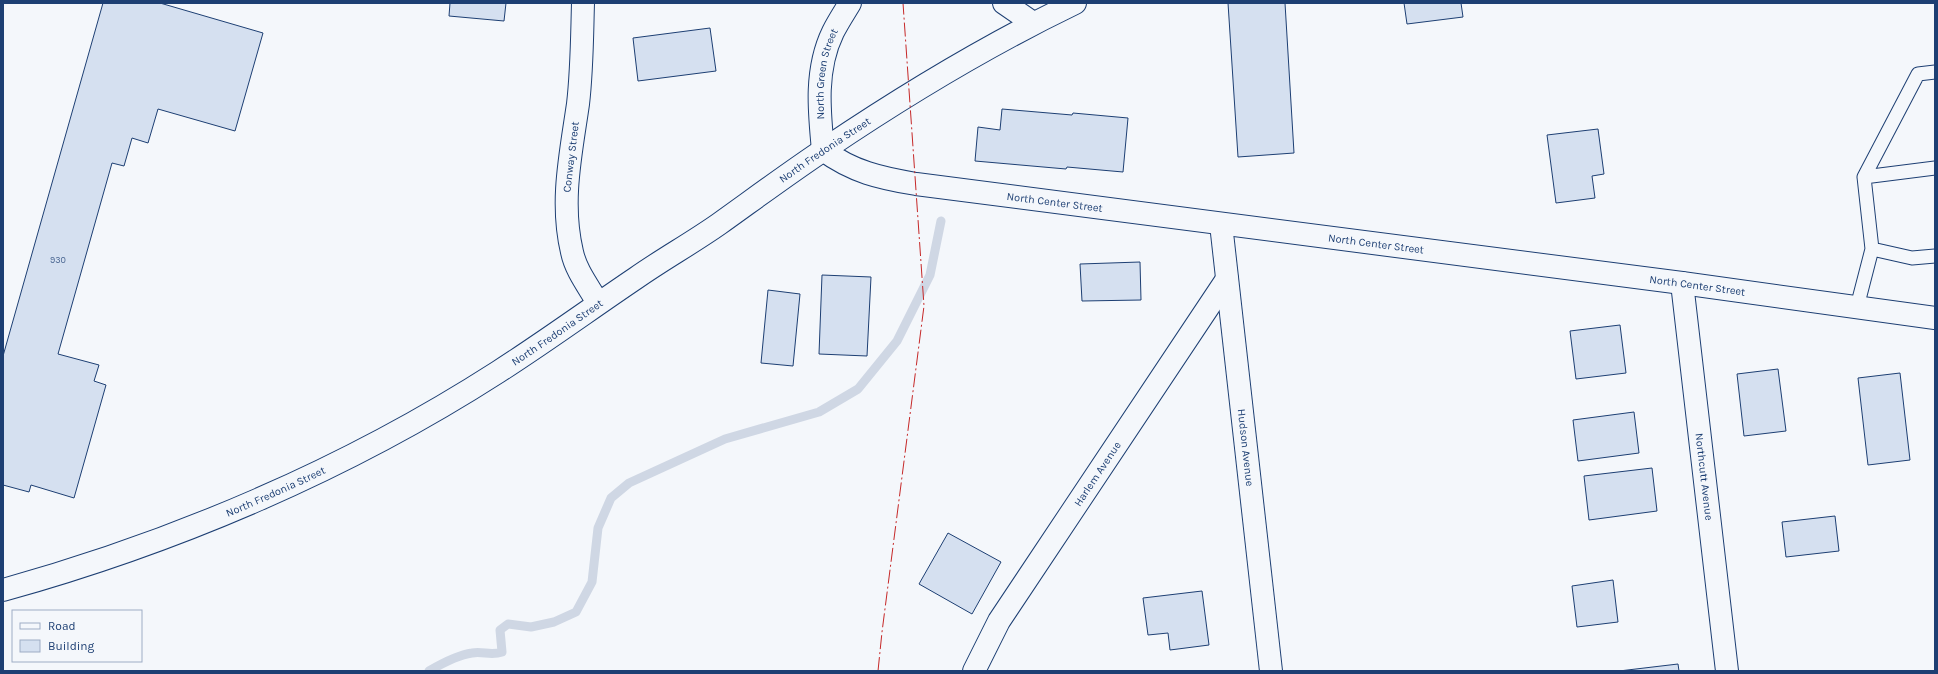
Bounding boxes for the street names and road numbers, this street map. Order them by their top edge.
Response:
street label: North Green Street [813,26,840,120]
street label: North Fredonia Street [776,114,873,185]
street label: Conway Street [560,121,582,193]
street label: North Center Street [1006,189,1104,215]
street label: North Center Street [1327,231,1425,256]
street label: North Center Street [1649,272,1746,298]
street label: North Fredonia Street [509,296,605,368]
street label: Hudson Avenue [1235,408,1257,487]
street label: Northcutt Avenue [1693,432,1716,521]
street label: Harlem Avenue [1071,438,1124,509]
street label: North Fredonia Street [224,463,327,519]

